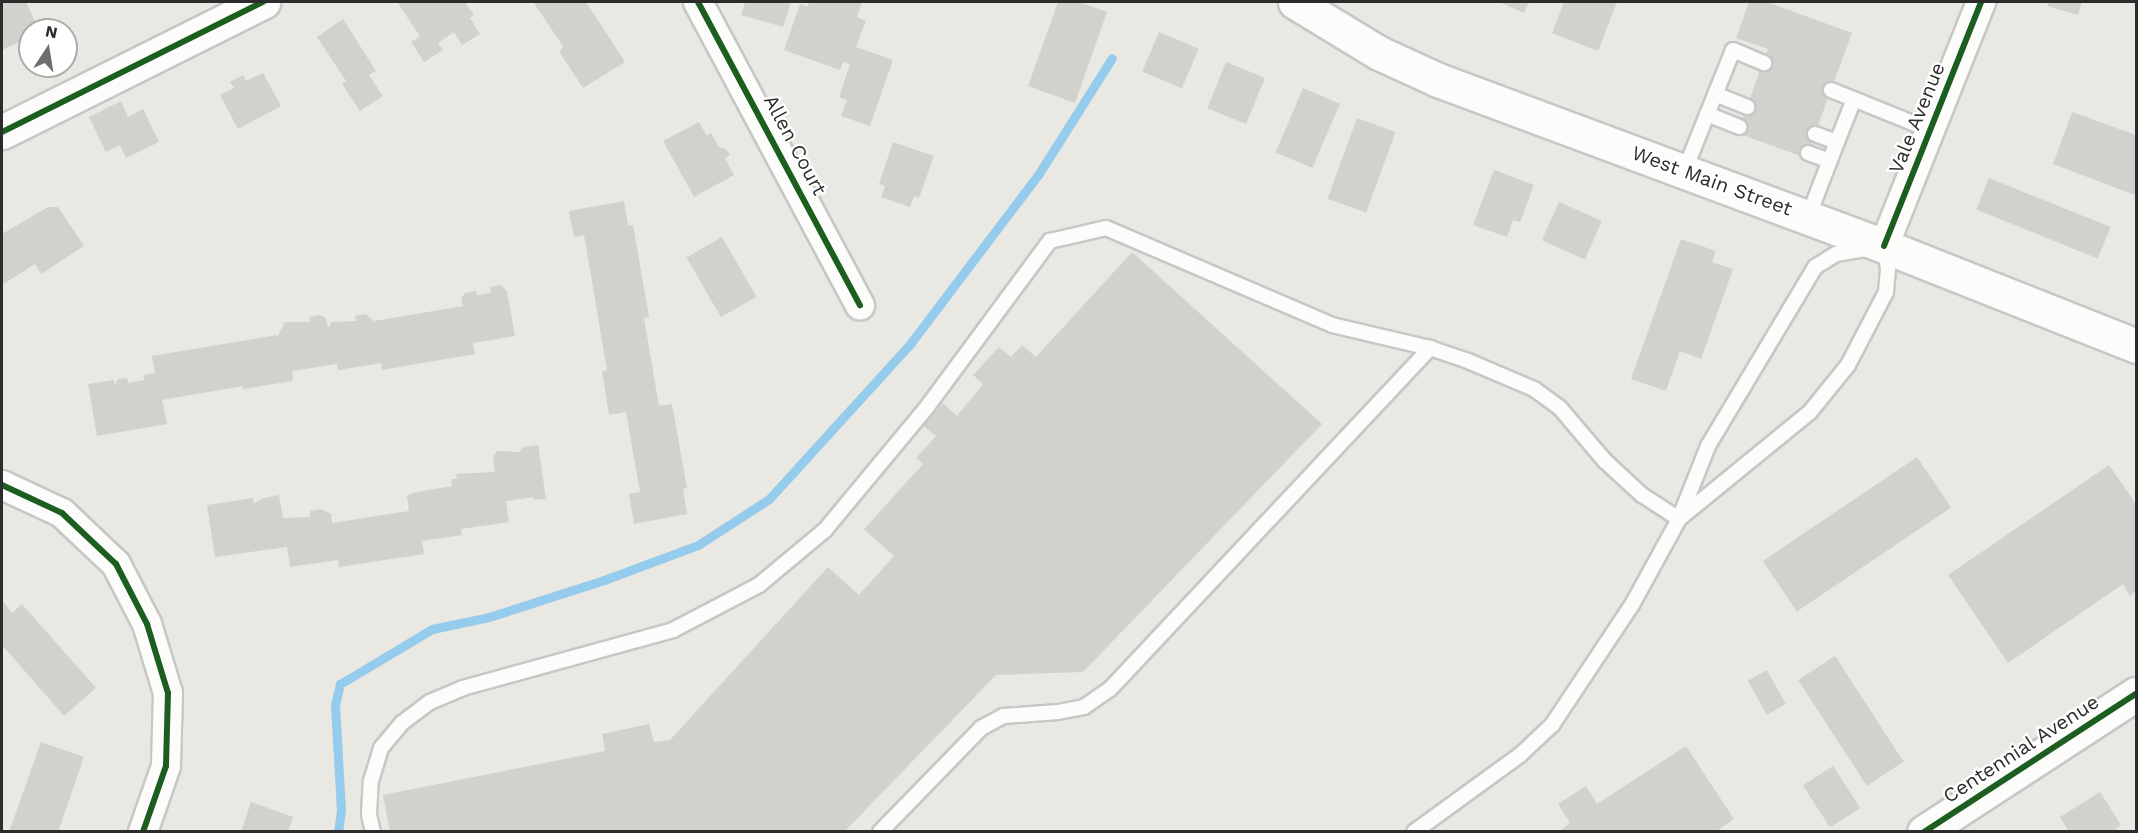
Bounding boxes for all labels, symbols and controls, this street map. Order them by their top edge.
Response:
north arrow [18,18,78,78]
text: N [44,21,59,42]
street label: Vale Avenue [1884,59,1950,177]
street label: Allen Court [759,91,831,199]
street label: West Main Street [1629,141,1795,221]
street label: Centennial Avenue [1938,689,2104,809]

